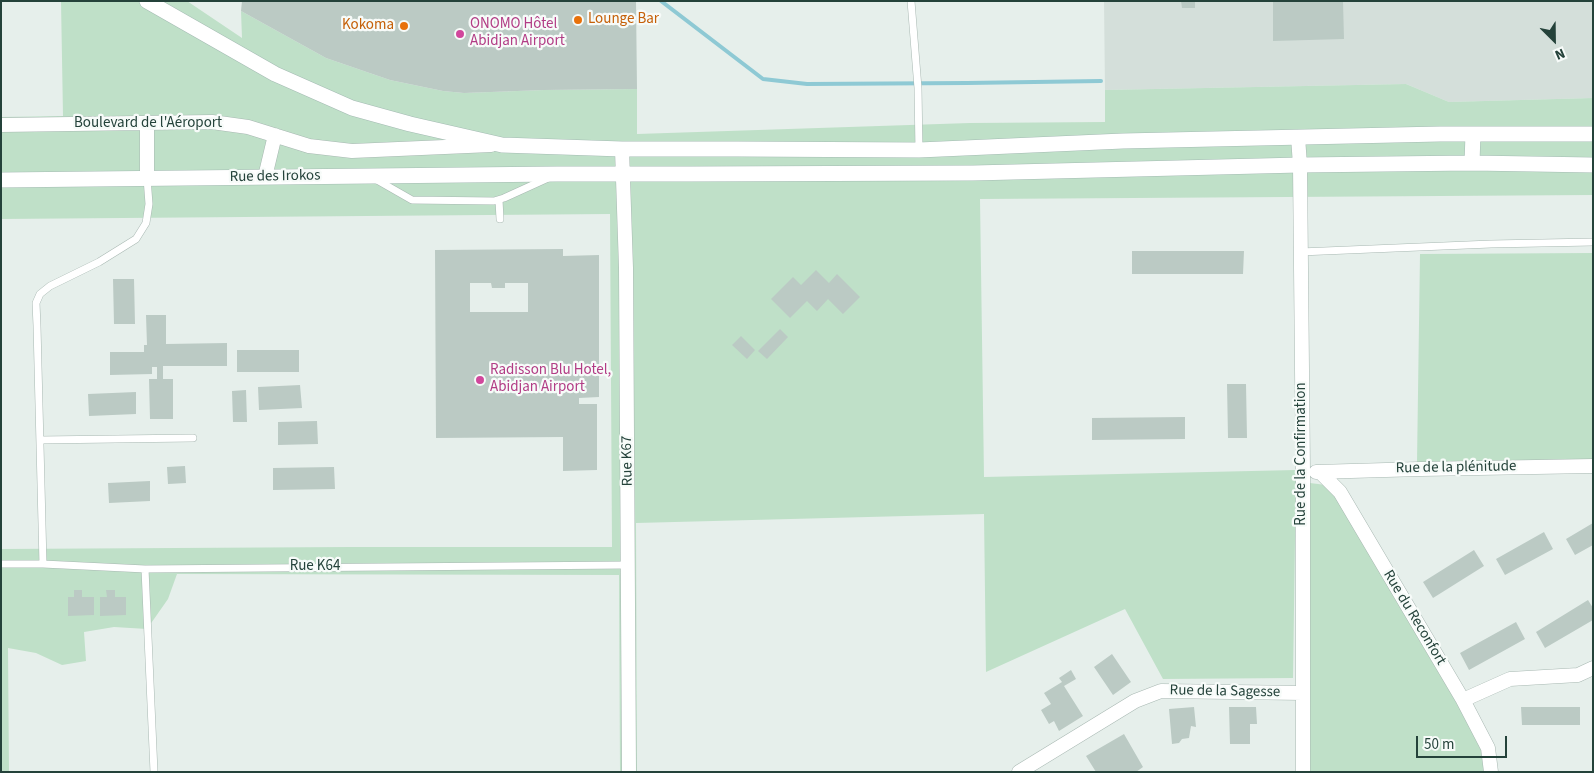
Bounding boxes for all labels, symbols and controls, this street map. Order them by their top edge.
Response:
place label: Lounge Bar [588,11,659,29]
marker: Lounge Bar [572,14,584,26]
north arrow [1529,15,1579,65]
place label: ONOMO Hôtel Abidjan Airport [470,16,565,51]
place label: Kokoma [342,17,394,35]
marker: Kokoma [398,20,410,32]
marker: ONOMO Hôtel Abidjan Airport [454,28,466,40]
text: N [1552,43,1568,65]
street label: Boulevard de l'Aéroport [74,115,222,133]
street label: Rue des Irokos [229,167,321,187]
place label: Radisson Blu Hotel, Abidjan Airport [490,362,611,397]
marker: Radisson Blu Hotel, Abidjan Airport [474,374,486,386]
street label: Rue de la Confirmation [1293,382,1311,526]
street label: Rue K67 [619,435,637,487]
street label: Rue de la plénitude [1395,458,1517,478]
street label: Rue K64 [290,558,340,576]
street label: Rue du Reconfort [1378,567,1450,669]
street label: Rue de la Sagesse [1170,682,1280,702]
scale bar [1419,726,1510,758]
text: 50 m [1424,734,1454,755]

